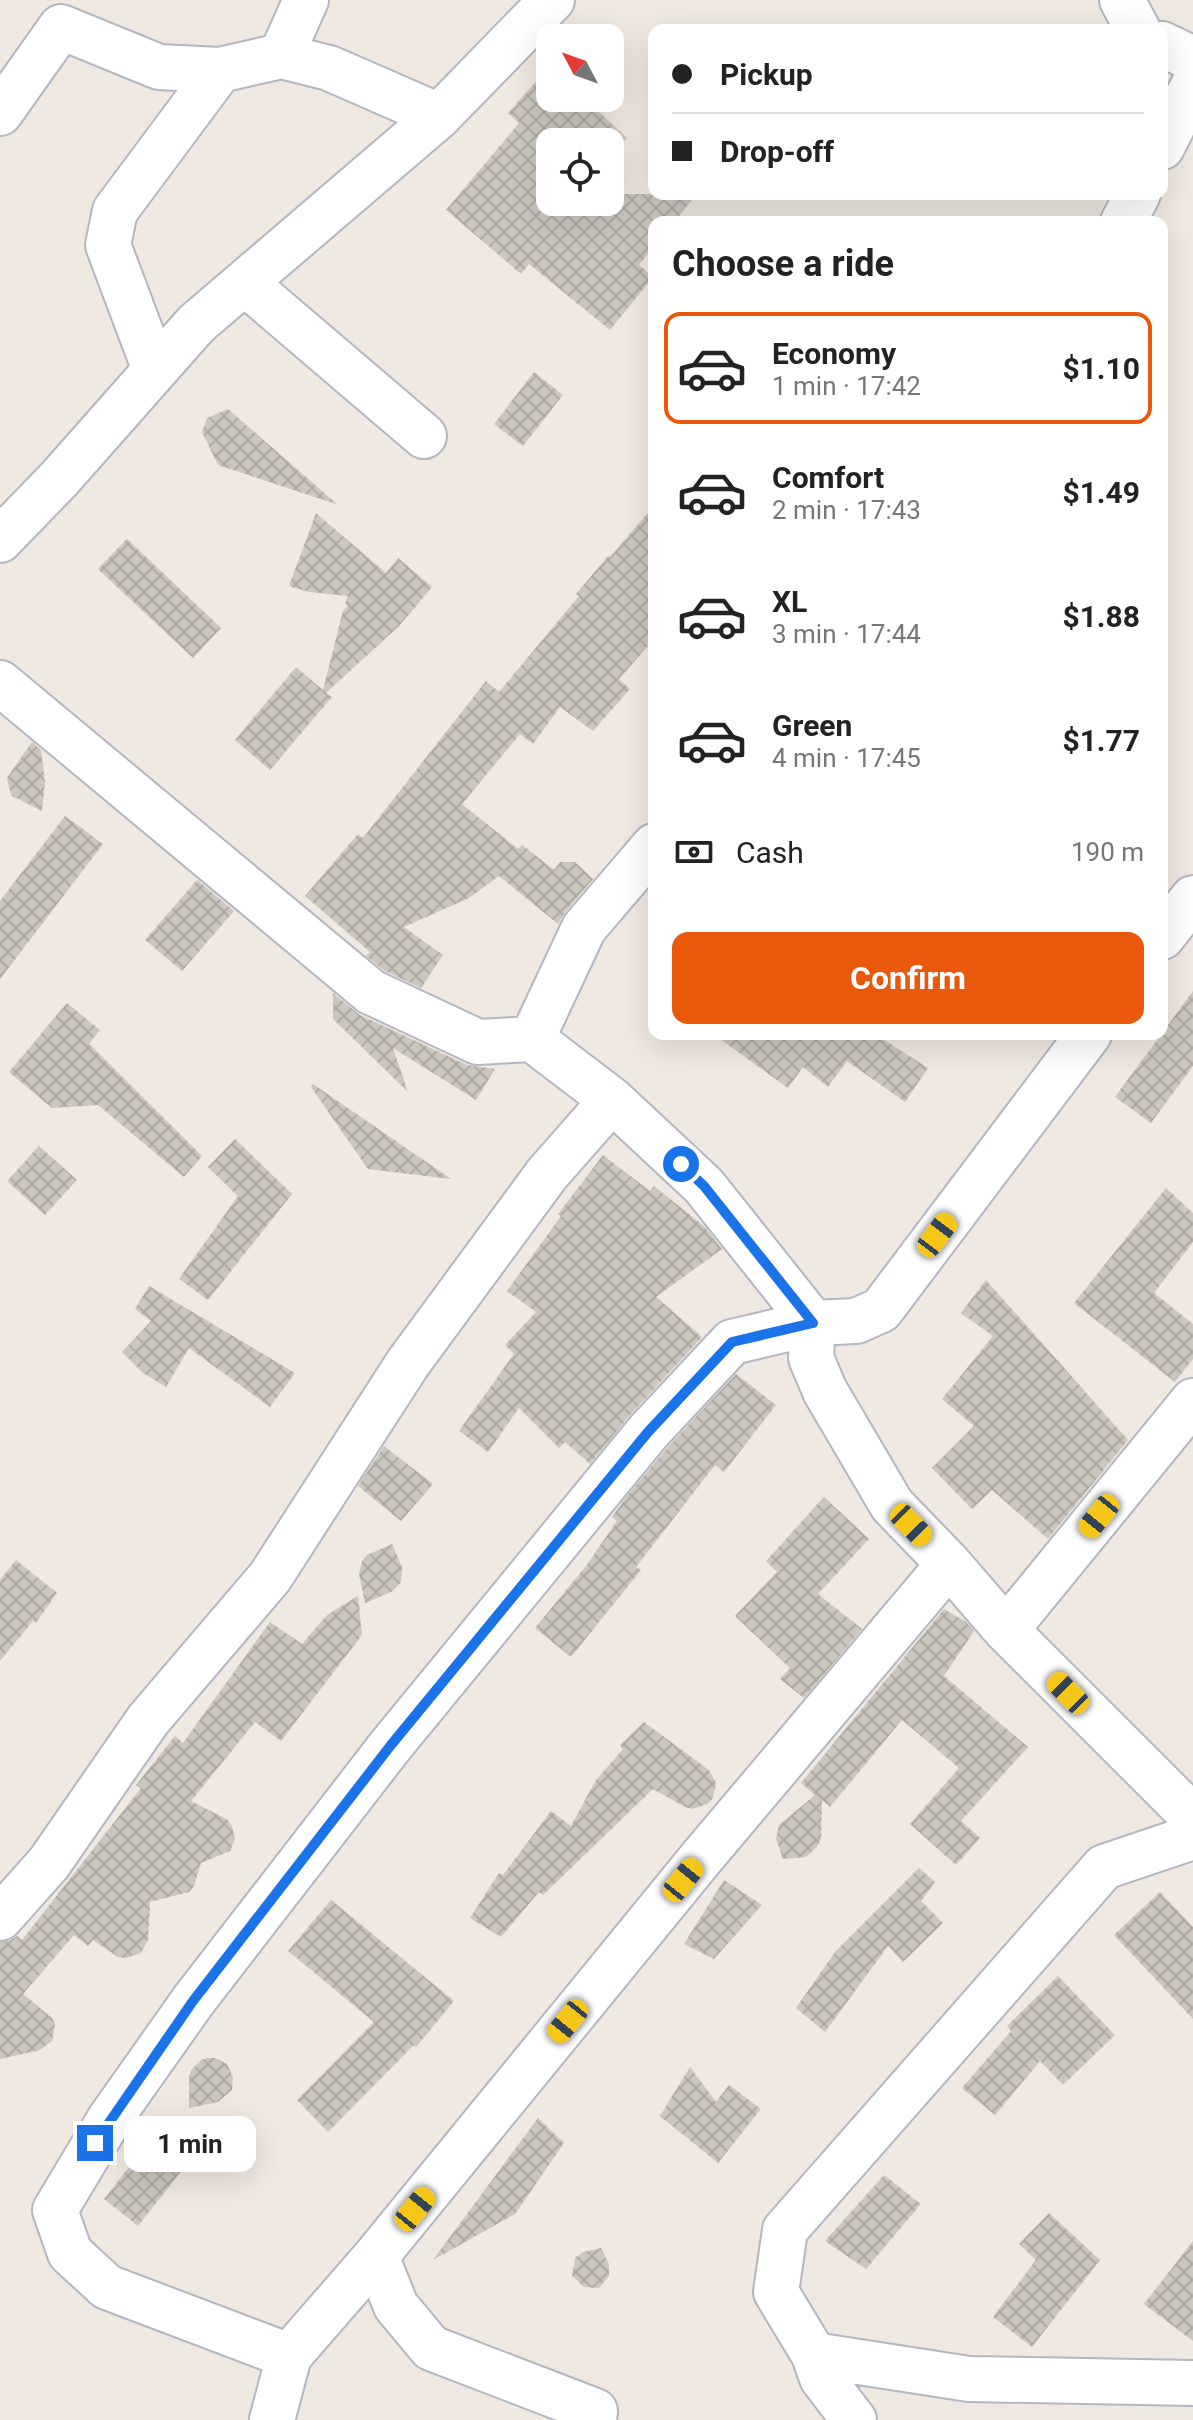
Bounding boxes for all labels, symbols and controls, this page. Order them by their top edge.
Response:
north arrow [536,24,624,112]
map controls [536,24,624,216]
text: Pickup [720,57,813,92]
button: locate [536,128,624,216]
text: Drop-off [720,134,834,169]
text: Choose a ride [672,243,894,285]
icon: car [676,332,748,404]
text: Economy [772,336,896,371]
text: $1.10 [1062,351,1140,386]
text: 1 min · 17:42 [772,371,921,401]
icon: car [676,456,748,528]
text: Comfort [772,460,884,495]
text: $1.49 [1062,475,1140,510]
text: 2 min · 17:43 [772,495,921,525]
icon: car [676,580,748,652]
text: XL [772,584,807,619]
text: $1.88 [1062,599,1140,634]
text: 3 min · 17:44 [772,619,921,649]
icon: car [676,704,748,776]
text: Green [772,708,852,743]
text: $1.77 [1062,723,1140,758]
text: 4 min · 17:45 [772,743,921,773]
icon: cash [672,830,716,874]
text: Cash [736,835,804,870]
text: 190 m [1071,837,1144,867]
button: Confirm [672,932,1144,1024]
route start [663,1146,699,1182]
car [913,1209,961,1261]
car [1075,1490,1123,1542]
car [886,1499,936,1551]
car [1043,1668,1093,1718]
car [659,1854,707,1906]
car [544,1995,592,2047]
callout: 1 min [123,2115,255,2171]
route end [77,2125,113,2161]
text: 1 min [157,2129,223,2159]
car [391,2183,439,2235]

